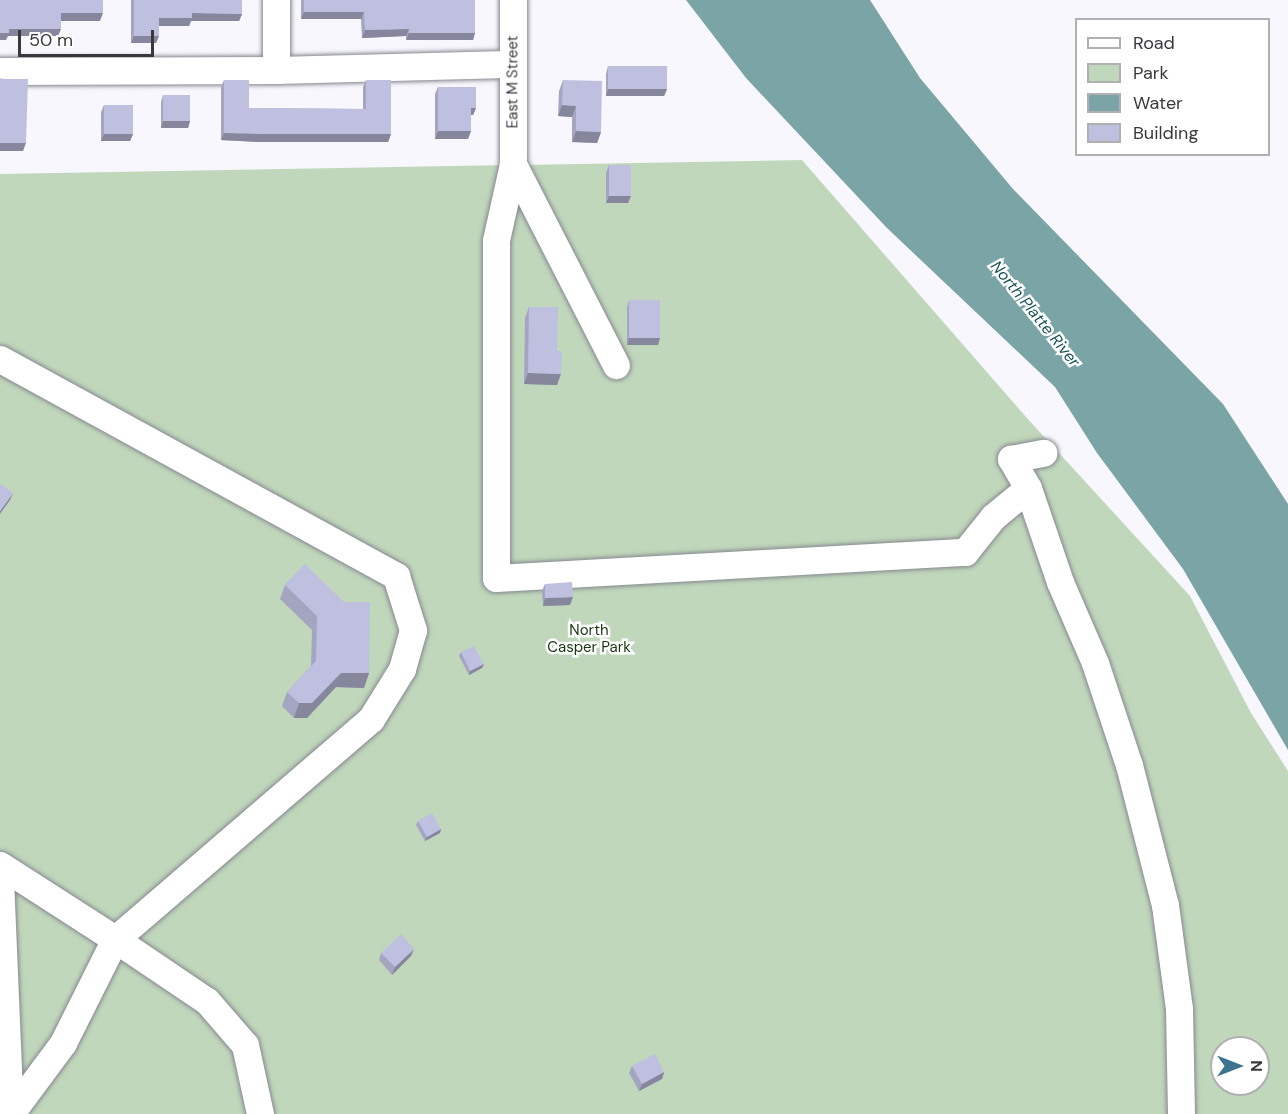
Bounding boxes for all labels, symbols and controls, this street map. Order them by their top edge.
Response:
scale bar [21,18,158,56]
legend [1075,18,1270,156]
text: 50 m [29,28,73,52]
text: Road [1133,31,1175,55]
street label: East M Street [504,36,522,128]
text: Park [1133,61,1169,85]
text: Water [1133,91,1183,115]
text: Building [1133,121,1198,145]
water label: North Platte River [986,257,1084,371]
park label: North Casper Park [547,621,631,656]
north arrow [1210,1036,1270,1096]
text: N [1246,1060,1267,1072]

